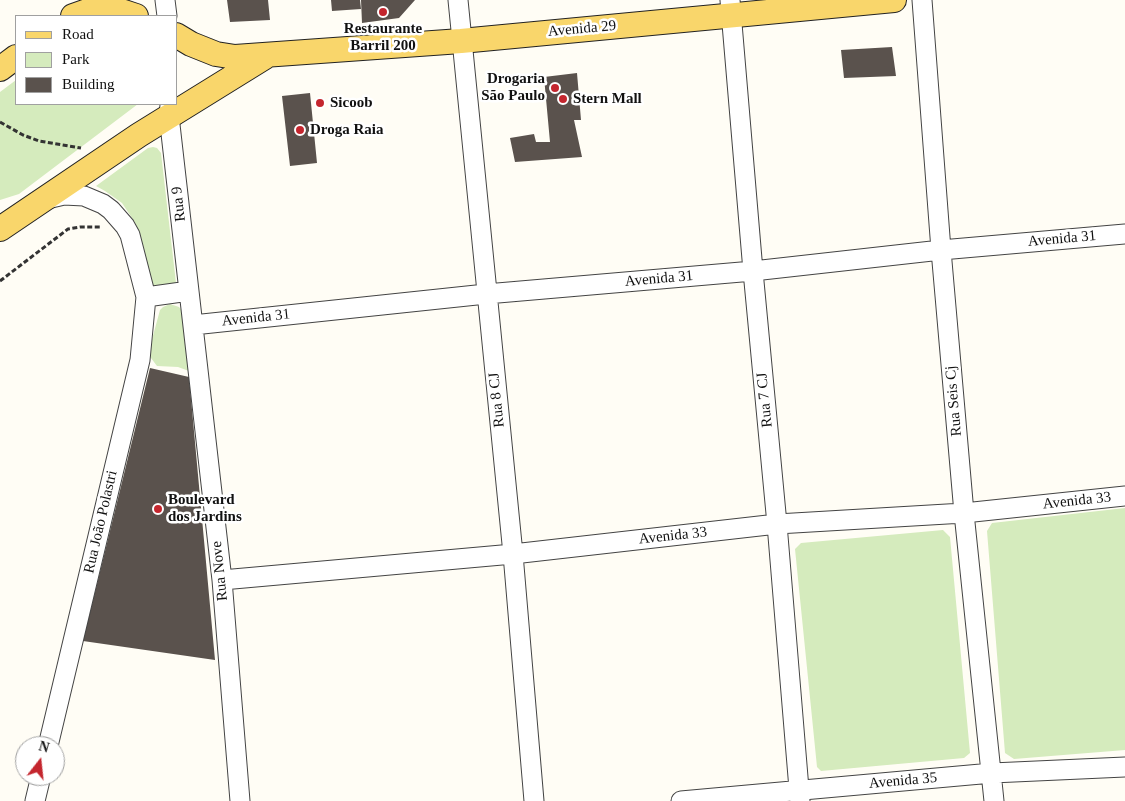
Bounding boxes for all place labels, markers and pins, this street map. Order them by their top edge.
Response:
marker: Restaurante Barril 200 [377,6,389,18]
place label: Restaurante Barril 200 [344,20,422,55]
place label: Drogaria São Paulo [481,70,545,105]
marker: Drogaria São Paulo [549,82,561,94]
place label: Stern Mall [573,90,642,108]
marker: Stern Mall [557,93,569,105]
place label: Sicoob [330,94,373,112]
marker: Sicoob [314,97,326,109]
place label: Droga Raia [310,121,383,139]
marker: Droga Raia [294,124,306,136]
place label: Boulevard dos Jardins [168,491,242,526]
marker: Boulevard dos Jardins [152,503,164,515]

